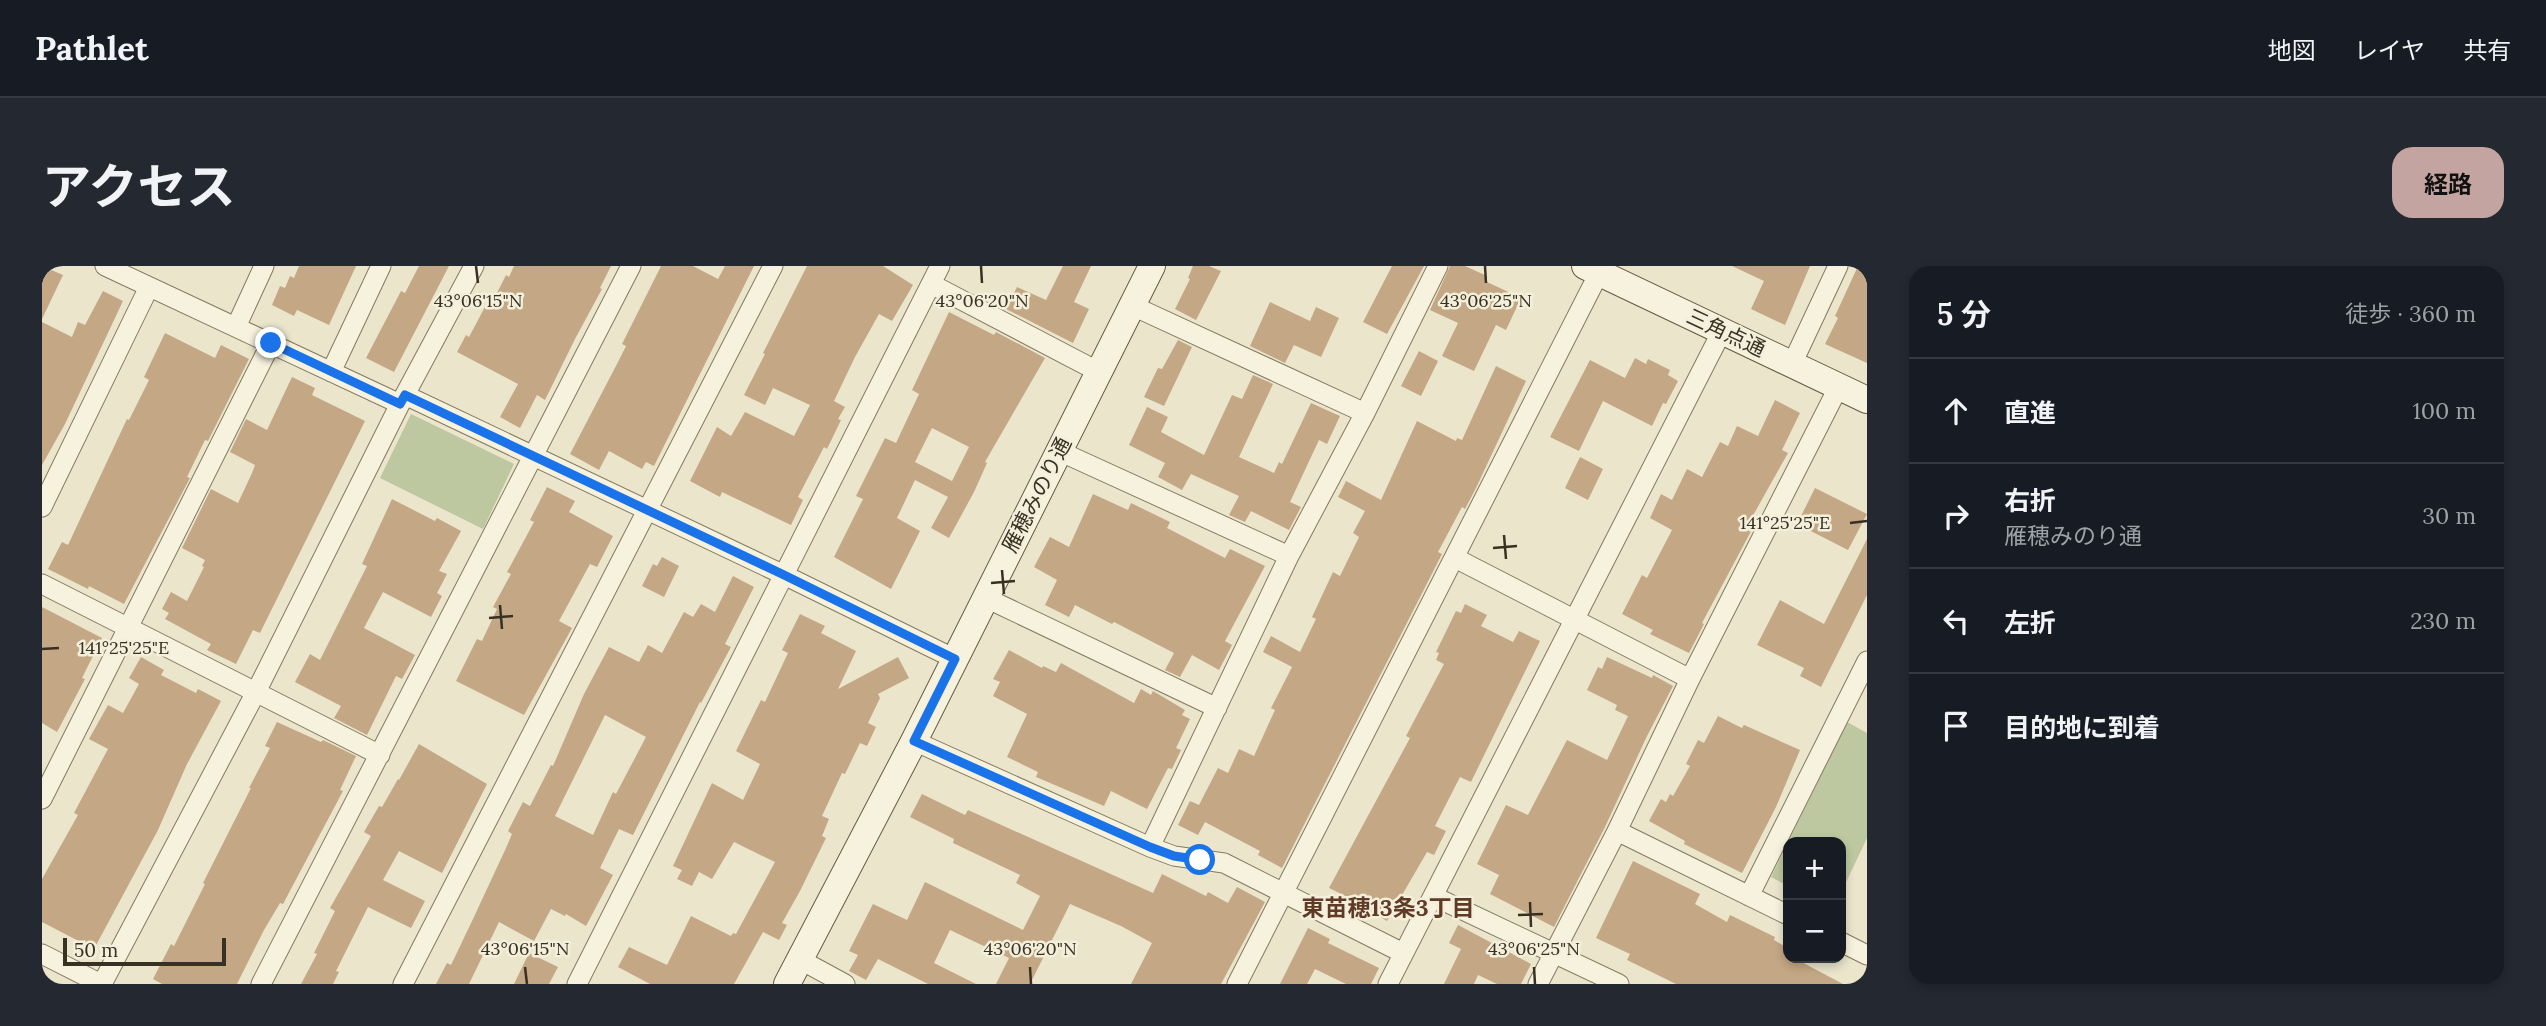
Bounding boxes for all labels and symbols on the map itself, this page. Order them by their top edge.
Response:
text: 43°06'15"N [434,289,522,312]
text: 43°06'20"N [935,289,1029,312]
text: 43°06'25"N [1440,289,1532,312]
street label: 三角点通 [1682,303,1770,363]
route end [255,327,286,358]
street label: 雁穂みのり通 [996,433,1077,557]
text: 141°25'25"E [1740,511,1830,534]
text: 141°25'25"E [79,636,169,659]
route start [1184,844,1215,875]
district label: 東苗穂13条3丁目 [1301,893,1475,922]
scale bar [63,935,226,967]
text: 43°06'15"N [481,937,569,960]
text: 43°06'20"N [983,937,1077,960]
text: 43°06'25"N [1488,937,1580,960]

